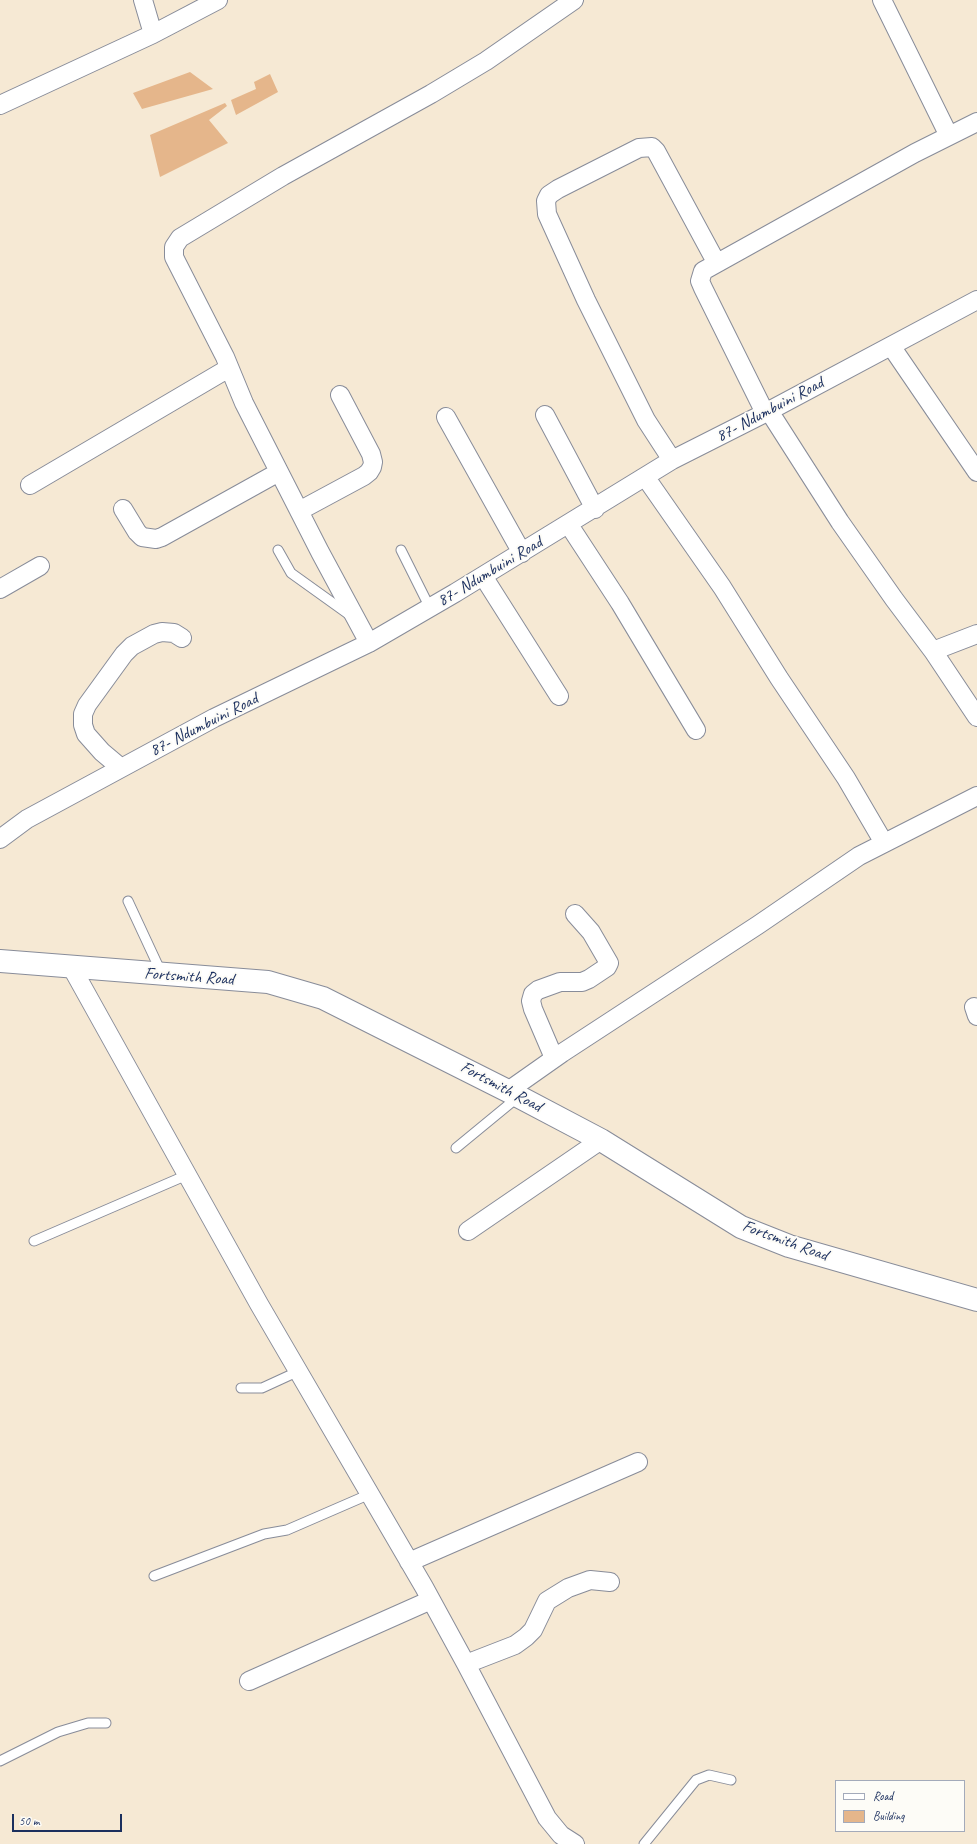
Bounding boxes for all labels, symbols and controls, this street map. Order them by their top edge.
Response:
street label: 87- Ndumbuini Road [713,373,827,447]
street label: 87- Ndumbuini Road [434,533,546,611]
street label: 87- Ndumbuini Road [147,689,261,761]
street label: Fortsmith Road [144,964,234,990]
street label: Fortsmith Road [457,1057,545,1117]
street label: Fortsmith Road [739,1216,831,1266]
legend [835,1780,965,1832]
text: Road [873,1788,893,1804]
scale bar [14,1806,124,1832]
text: Building [873,1808,905,1824]
text: 50 m [19,1813,39,1829]

